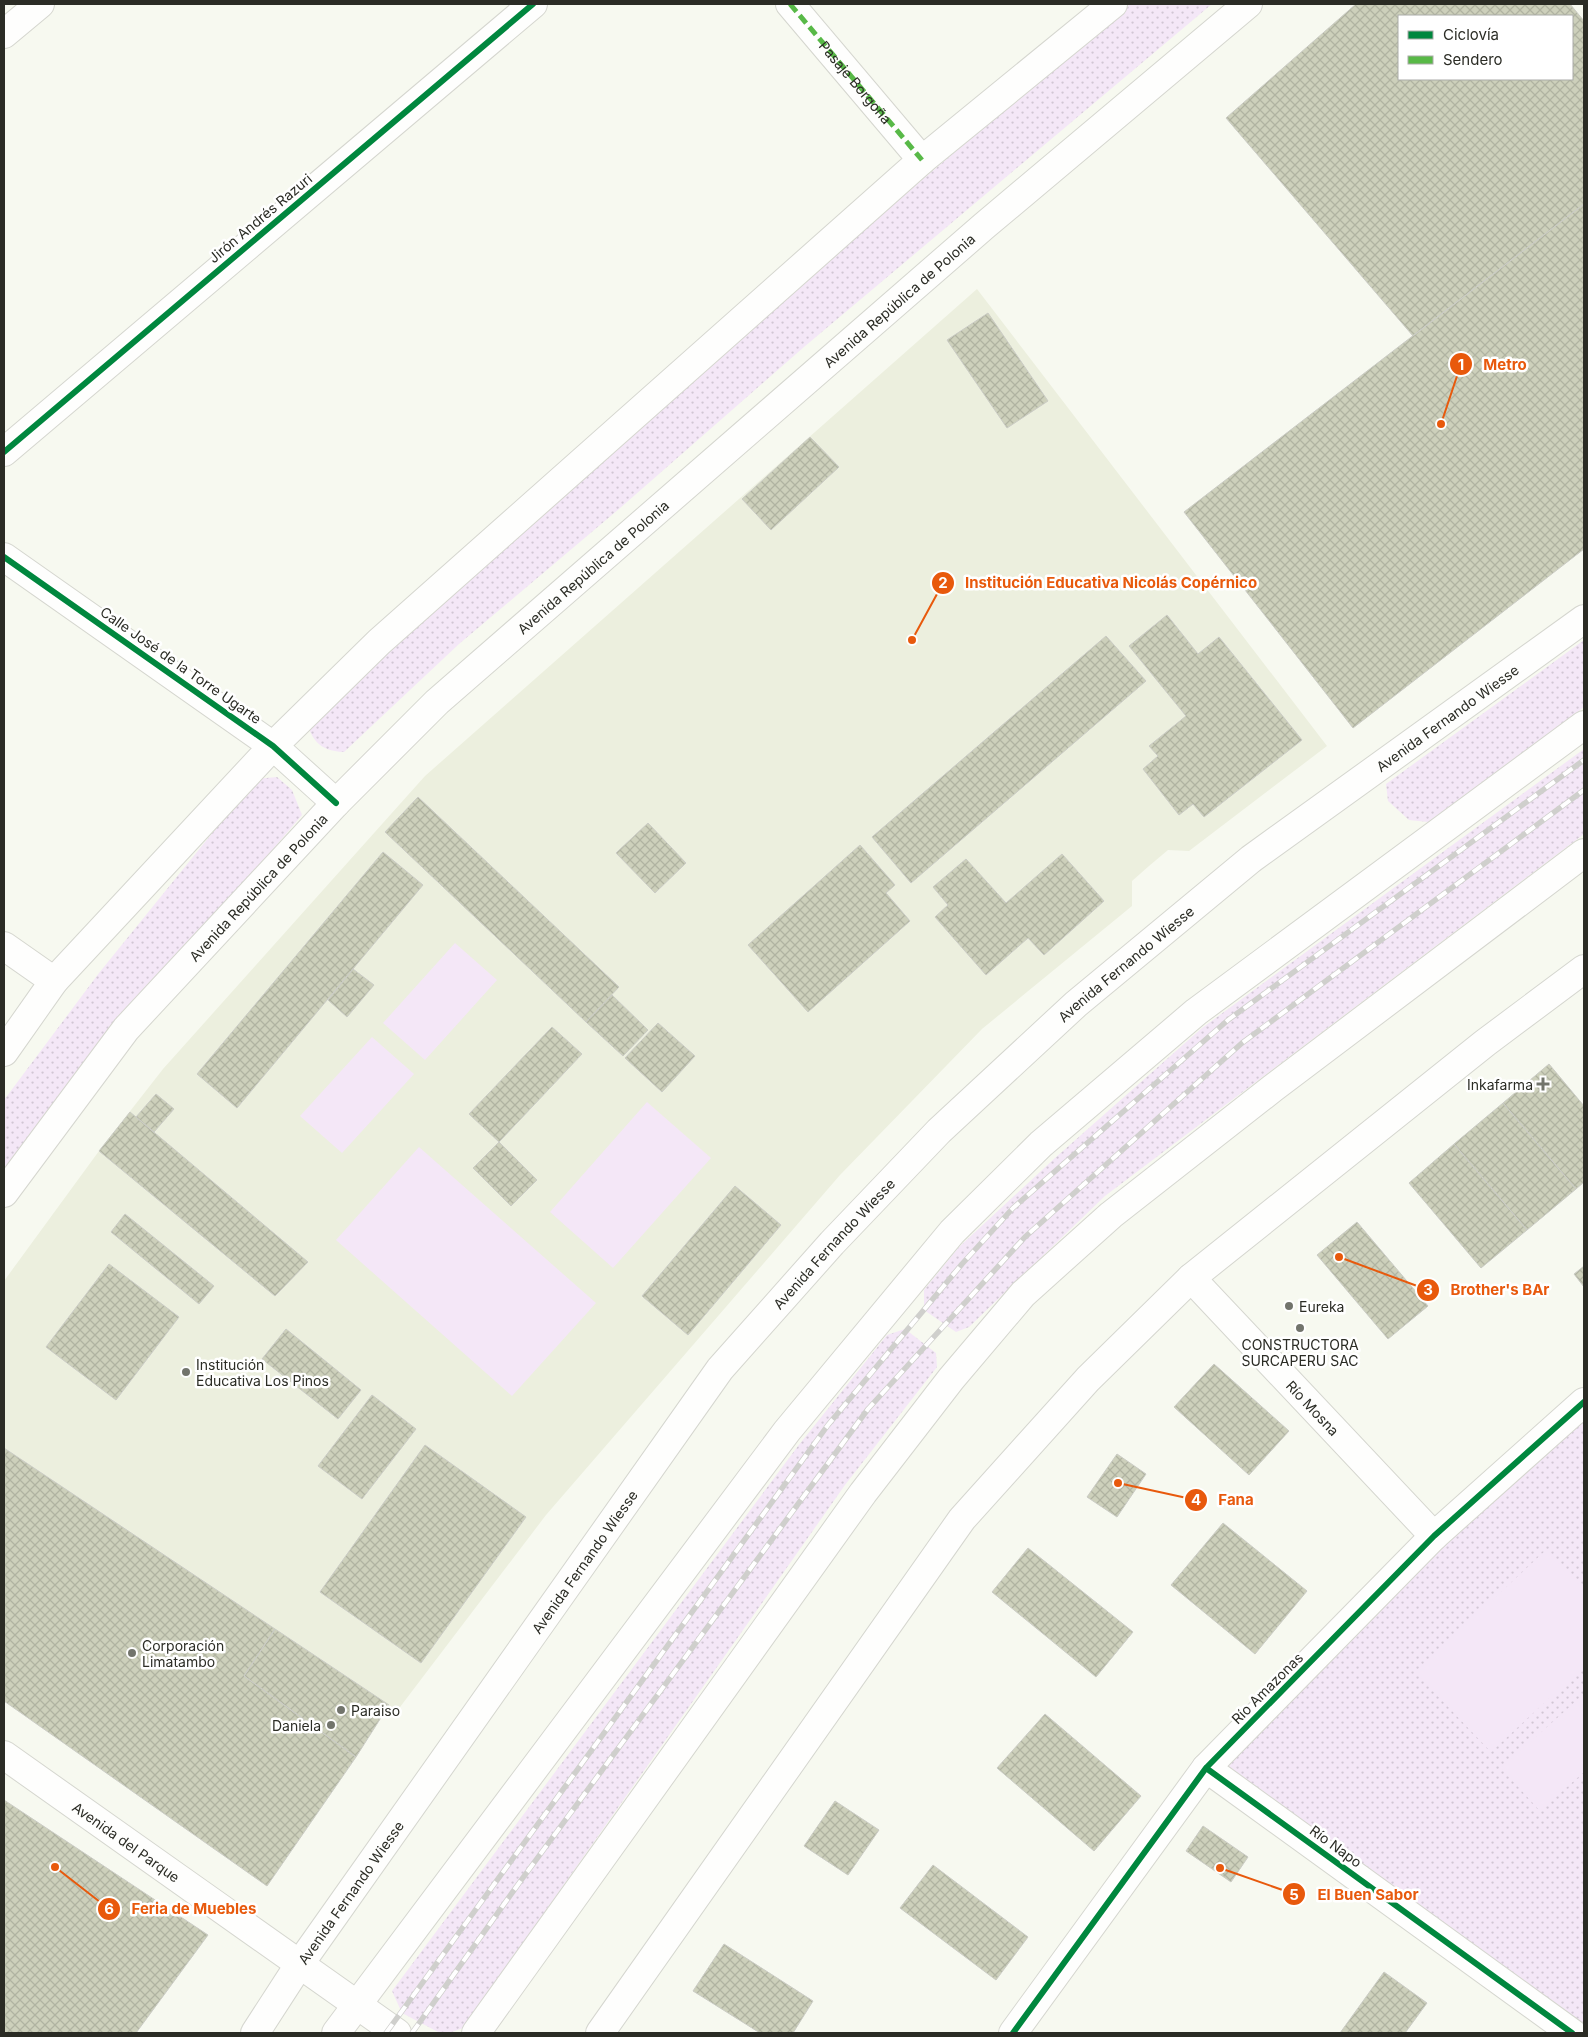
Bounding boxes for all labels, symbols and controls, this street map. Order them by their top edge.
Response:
legend [1398,15,1573,80]
text: Ciclovía [1443,25,1499,44]
street label: Pasaje Borgoña [816,37,896,127]
text: Sendero [1443,50,1503,69]
street label: Jirón Andrés Razuri [205,170,315,266]
street label: Avenida República de Polonia [820,230,978,371]
callout: Metro [1449,349,1537,379]
text: 1 [1458,355,1464,374]
text: Metro [1483,355,1527,374]
street label: Avenida República de Polonia [513,496,672,637]
callout: Institución Educativa Nicolás Copérnico [930,568,1267,598]
text: 2 [938,573,948,592]
text: Institución Educativa Nicolás Copérnico [965,573,1257,592]
street label: Calle José de la Torre Ugarte [97,603,265,727]
street label: Avenida Fernando Wiesse [1373,661,1522,775]
street label: Avenida República de Polonia [185,810,330,964]
street label: Avenida Fernando Wiesse [1054,902,1197,1025]
place label: Inkafarma [1467,1076,1533,1093]
marker: Inkafarma [1537,1078,1549,1090]
street label: Avenida Fernando Wiesse [769,1175,898,1312]
callout: Brother's BAr [1415,1275,1559,1305]
text: 3 [1423,1280,1433,1299]
text: Brother's BAr [1451,1280,1549,1299]
place label: Eureka [1299,1298,1344,1315]
marker: Eureka [1283,1300,1295,1312]
marker: CONSTRUCTORA SURCAPERU SAC [1294,1322,1306,1334]
place label: CONSTRUCTORA SURCAPERU SAC [1241,1336,1359,1369]
place label: Institución Educativa Los Pinos [196,1356,329,1389]
marker: Institución Educativa Los Pinos [180,1366,192,1378]
street label: Río Mosna [1283,1377,1343,1439]
callout: Fana [1183,1485,1264,1515]
street label: Avenida Fernando Wiesse [528,1487,640,1637]
text: 4 [1191,1490,1201,1509]
text: Fana [1218,1490,1254,1509]
place label: Corporación Limatambo [142,1637,224,1670]
marker: Corporación Limatambo [126,1647,138,1659]
street label: Río Amazonas [1228,1649,1306,1727]
place label: Paraiso [351,1702,400,1719]
marker: Paraiso [335,1704,347,1716]
place label: Daniela [272,1717,321,1734]
marker: Daniela [325,1719,337,1731]
street label: Avenida del Parque [69,1798,183,1885]
street label: Avenida Fernando Wiesse [294,1817,407,1967]
street label: Río Napo [1307,1821,1365,1871]
callout: El Buen Sabor [1282,1879,1428,1909]
text: 5 [1289,1885,1299,1904]
text: El Buen Sabor [1317,1885,1419,1904]
callout: Feria de Muebles [97,1894,267,1924]
text: 6 [104,1899,114,1918]
text: Feria de Muebles [132,1899,256,1918]

